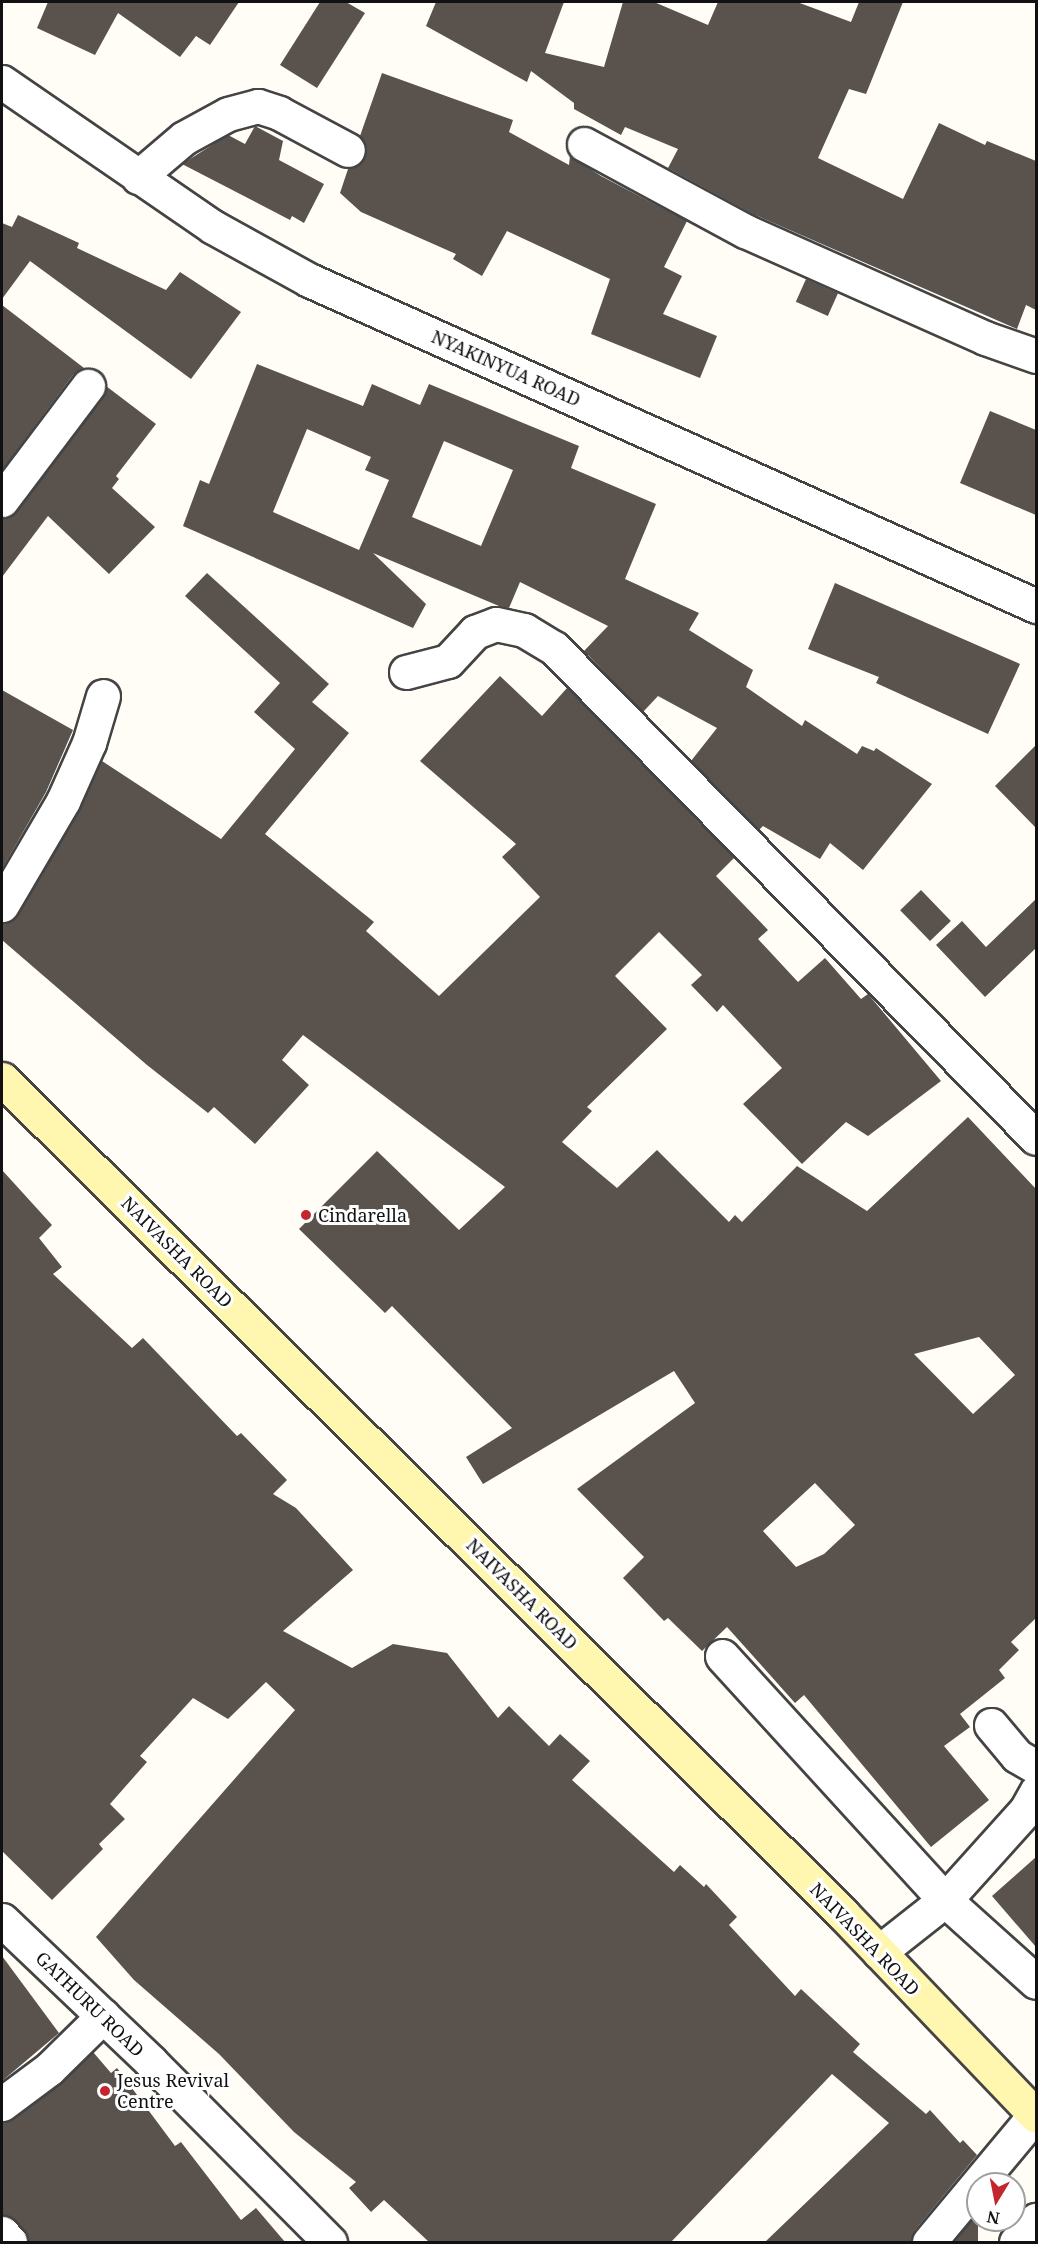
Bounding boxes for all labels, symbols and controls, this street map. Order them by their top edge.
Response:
street label: NYAKINYUA ROAD [428,325,584,411]
street label: NAIVASHA ROAD [117,1192,237,1312]
place label: Cindarella [318,1204,407,1226]
marker: Cindarella [299,1208,313,1222]
street label: NAIVASHA ROAD [462,1534,582,1654]
street label: NAIVASHA ROAD [806,1878,924,2000]
street label: GATHURU ROAD [31,1947,149,2061]
place label: Jesus Revival Centre [117,2070,229,2112]
marker: Jesus Revival Centre [98,2084,112,2098]
north arrow [966,2172,1026,2232]
text: N [985,2206,1001,2230]

